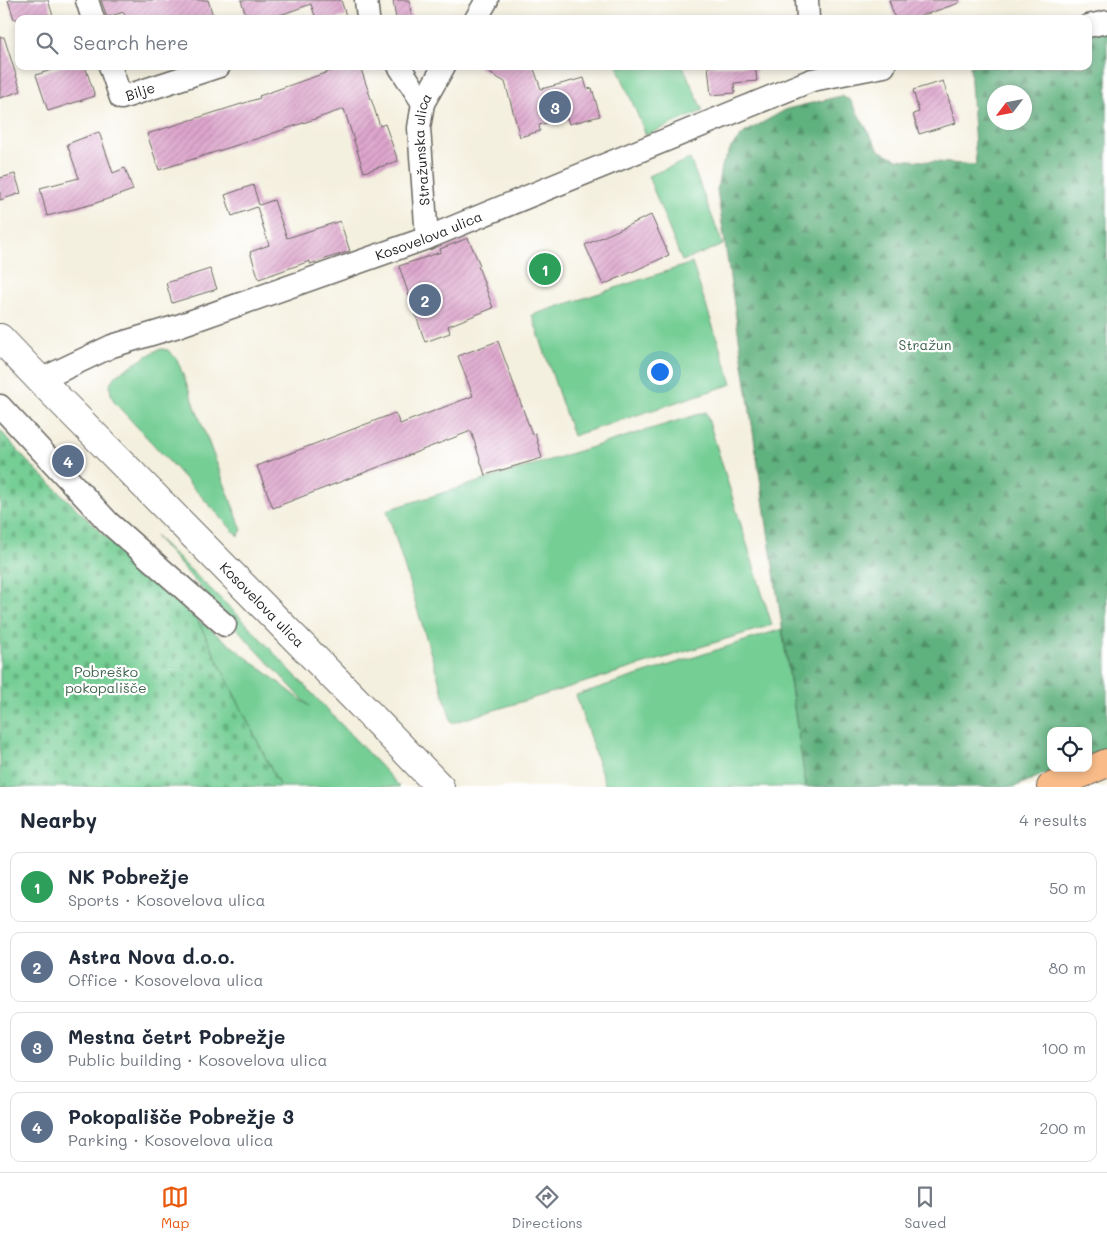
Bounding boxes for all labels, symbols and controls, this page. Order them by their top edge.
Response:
search box [15,15,1092,70]
icon: search [33,29,61,57]
text: Search here [73,30,189,55]
street label: Bilje [123,78,157,105]
north arrow [987,85,1032,130]
pin: 3 [539,88,571,126]
street label: Stražunska ulica [409,89,436,206]
street label: Kosovelova ulica [373,206,485,265]
pin: 1 [529,250,561,288]
pin: 2 [409,281,441,319]
park label: Stražun [899,335,952,354]
your location [647,359,673,385]
pin: 4 [52,442,84,480]
street label: Kosovelova ulica [216,558,309,651]
park label: Pobreško pokopališče [65,662,147,697]
map controls [1047,727,1092,772]
button: locate [1047,727,1092,772]
text: Nearby [20,806,97,833]
text: 4 results [1019,809,1087,830]
text: NK Pobrežje [68,864,189,889]
text: 1 [33,877,41,898]
text: 50 m [1049,877,1086,898]
text: Sports · Kosovelova ulica [68,889,265,910]
text: Astra Nova d.o.o. [68,944,235,969]
text: 2 [33,957,41,978]
text: 80 m [1049,957,1086,978]
text: Office · Kosovelova ulica [68,969,263,990]
text: Mestna četrt Pobrežje [68,1024,285,1049]
text: 3 [32,1037,42,1058]
text: 100 m [1041,1037,1086,1058]
text: Public building · Kosovelova ulica [68,1049,327,1070]
text: Pokopališče Pobrežje 3 [68,1104,294,1129]
text: 4 [32,1117,42,1138]
text: 200 m [1039,1117,1086,1138]
text: Parking · Kosovelova ulica [68,1129,273,1150]
tab: Map [161,1183,189,1232]
tab: Directions [511,1183,583,1232]
tab: Saved [904,1183,946,1232]

